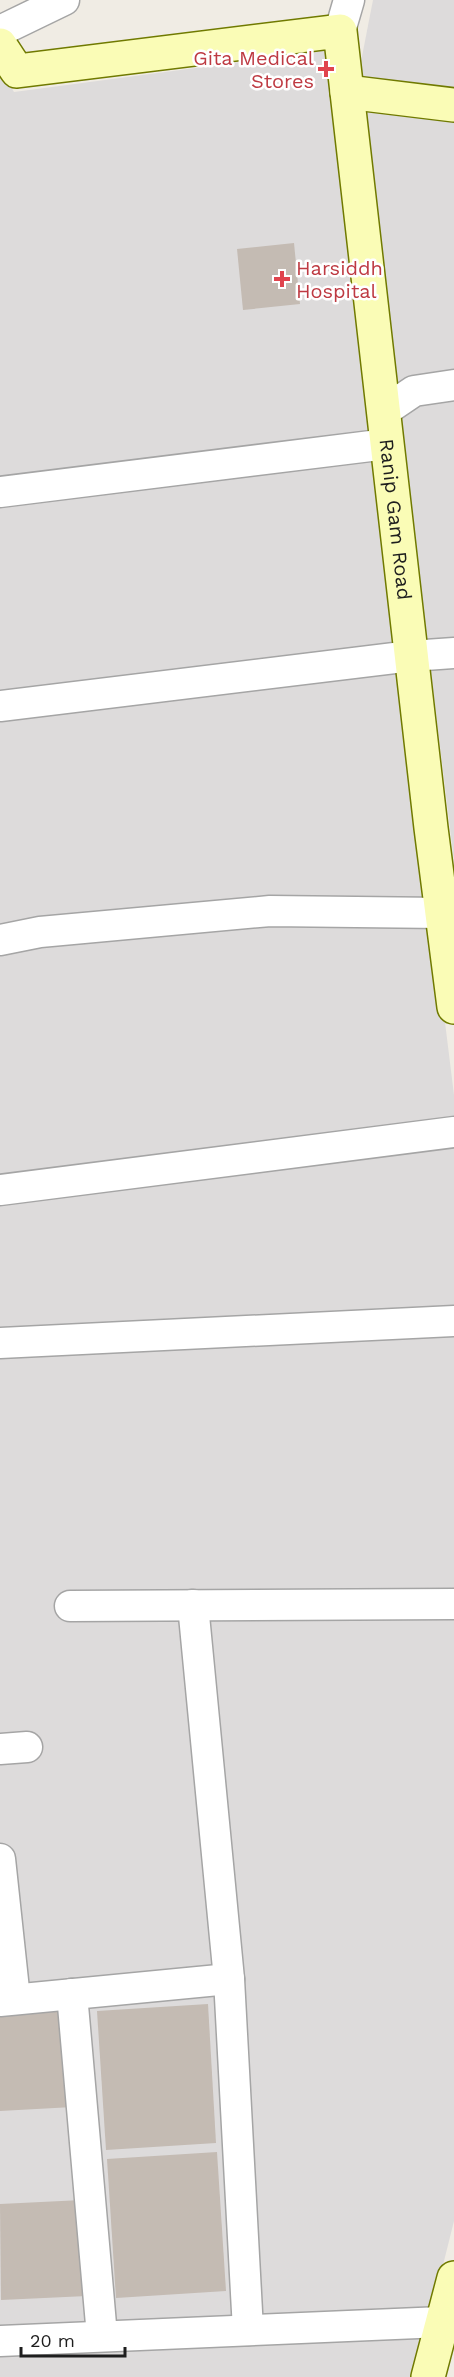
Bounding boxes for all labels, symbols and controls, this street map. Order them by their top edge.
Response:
place label: Gita Medical Stores [193,46,314,93]
marker: Gita Medical Stores [319,62,333,76]
place label: Harsiddh Hospital [296,256,383,303]
marker: Harsiddh Hospital [273,270,291,288]
street label: Ranip Gam Road [375,437,417,601]
scale bar [21,2320,124,2358]
text: 20 m [30,2330,75,2351]

